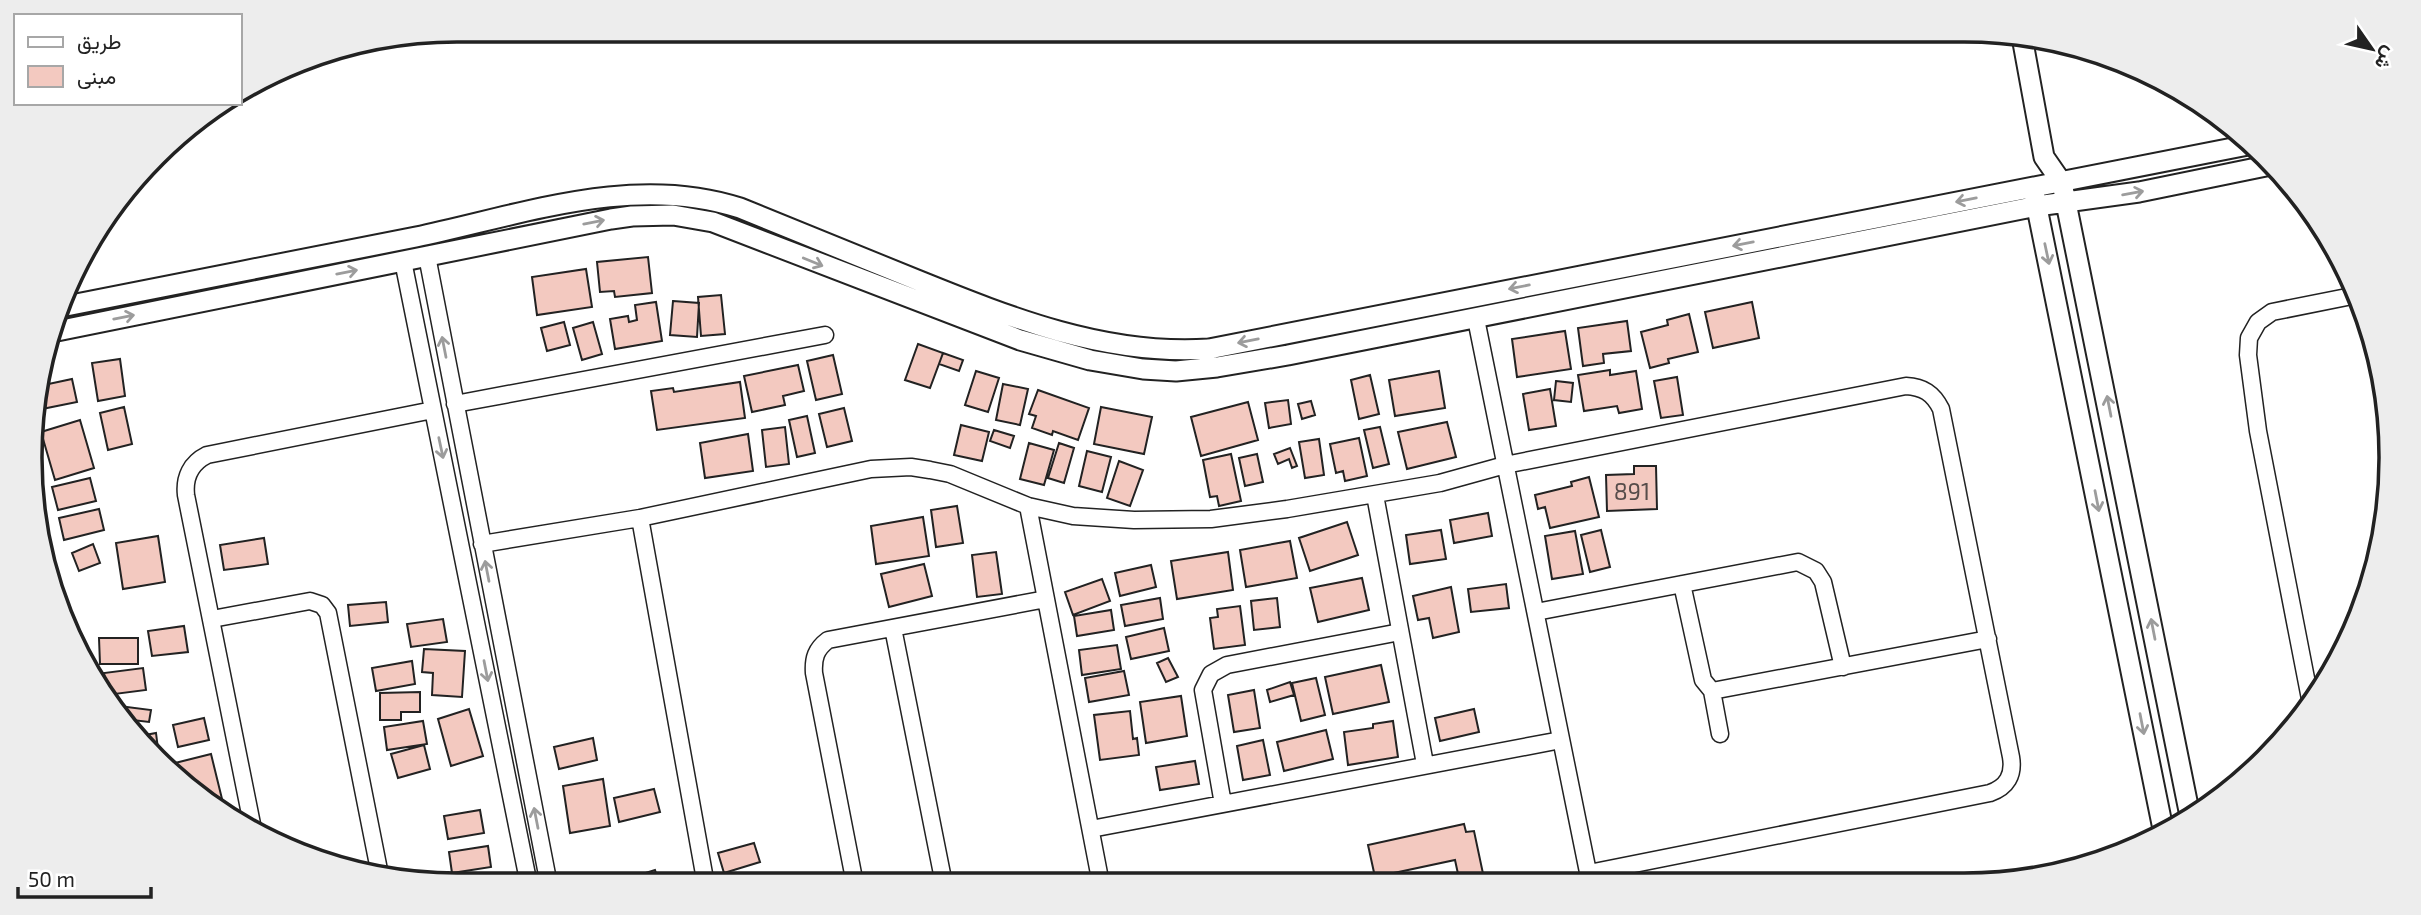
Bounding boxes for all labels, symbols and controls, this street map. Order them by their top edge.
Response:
legend [14,14,242,105]
north arrow [2337,14,2407,84]
text: طريق [77,28,122,55]
text: ش [2370,42,2402,75]
text: مبنى [77,63,116,89]
one-way arrow [2121,185,2144,199]
one-way arrow [1955,194,1978,208]
one-way arrow [582,215,605,228]
one-way arrow [1732,237,1755,251]
one-way arrow [2040,242,2054,265]
one-way arrow [802,256,823,269]
one-way arrow [335,265,358,279]
one-way arrow [1508,281,1531,294]
one-way arrow [112,310,135,324]
one-way arrow [1237,335,1260,349]
one-way arrow [437,336,451,359]
one-way arrow [2101,395,2115,418]
one-way arrow [434,436,448,459]
house number: 891 [1614,477,1650,505]
one-way arrow [2091,489,2104,512]
one-way arrow [479,560,493,583]
one-way arrow [2145,618,2159,641]
one-way arrow [480,659,494,682]
one-way arrow [2135,712,2149,735]
one-way arrow [528,807,542,830]
scale bar [18,856,150,900]
text: 50 m [28,866,75,891]

